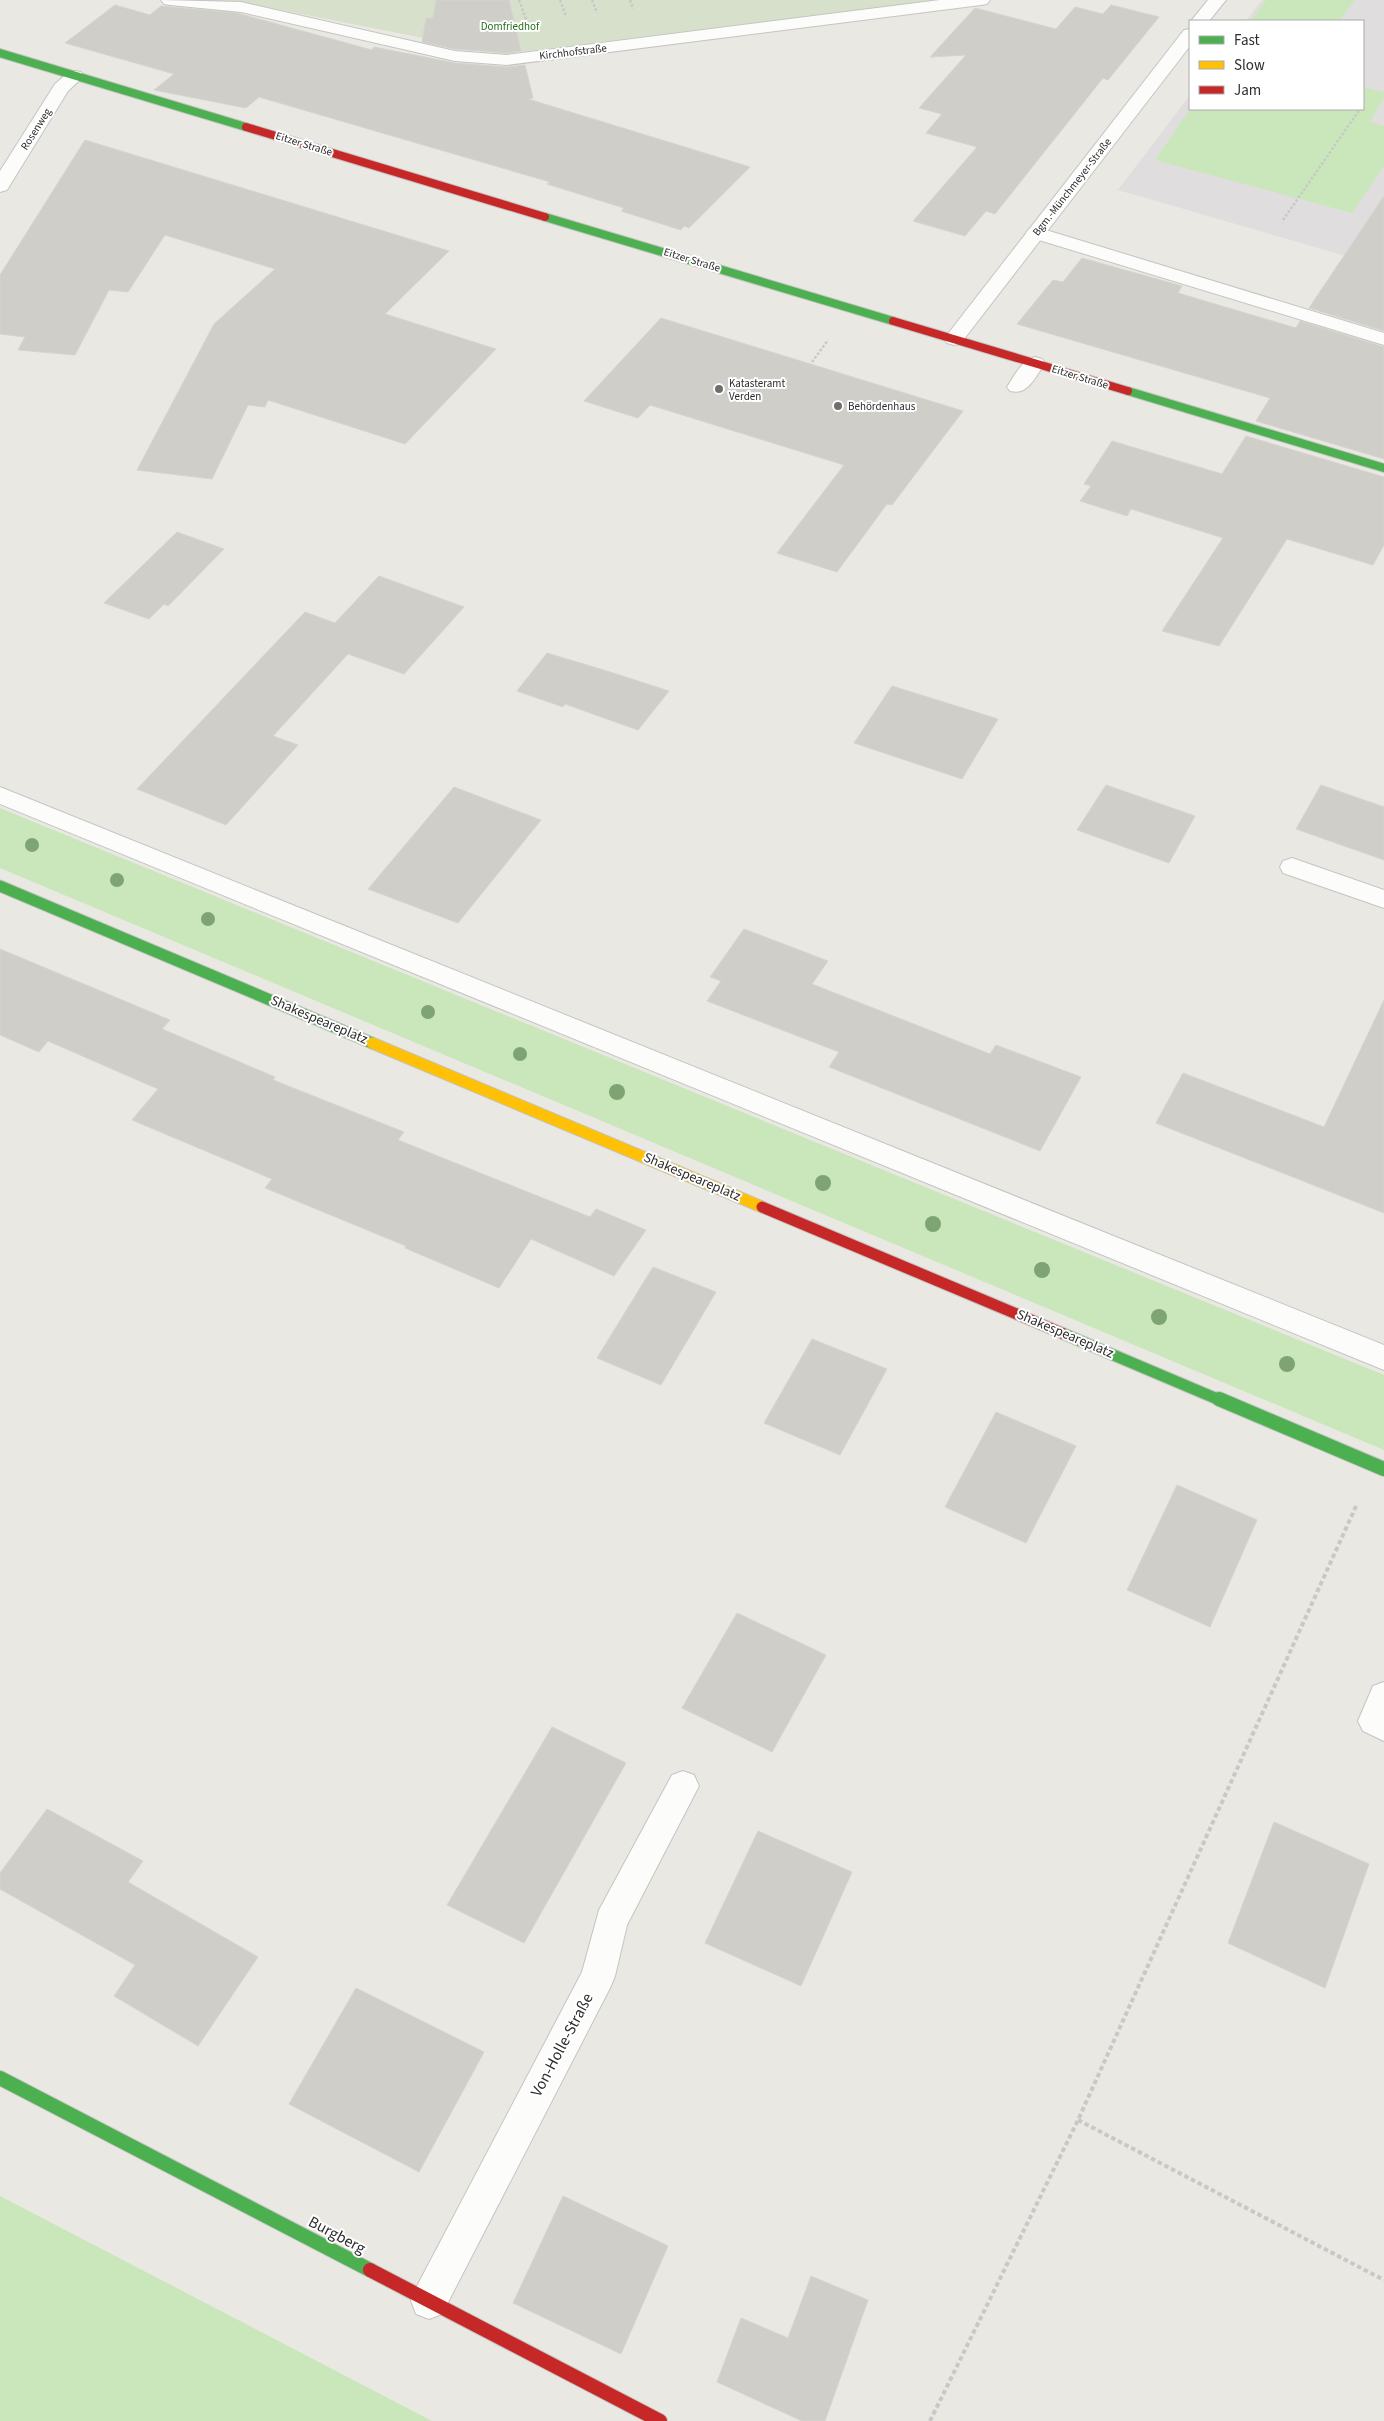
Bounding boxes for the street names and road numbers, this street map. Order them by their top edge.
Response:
street label: Kirchhofstraße [538,40,608,64]
street label: Rosenweg [17,105,55,153]
street label: Eitzer Straße [274,128,335,160]
street label: Bgm.-Münchmeyer-Straße [1029,134,1115,239]
street label: Eitzer Straße [662,244,723,276]
street label: Eitzer Straße [1050,361,1111,393]
street label: Shakespeareplatz [267,991,371,1049]
street label: Shakespeareplatz [640,1148,744,1206]
street label: Shakespeareplatz [1013,1305,1117,1363]
street label: Von-Holle-Straße [525,1989,599,2101]
street label: Burgberg [305,2211,369,2259]

